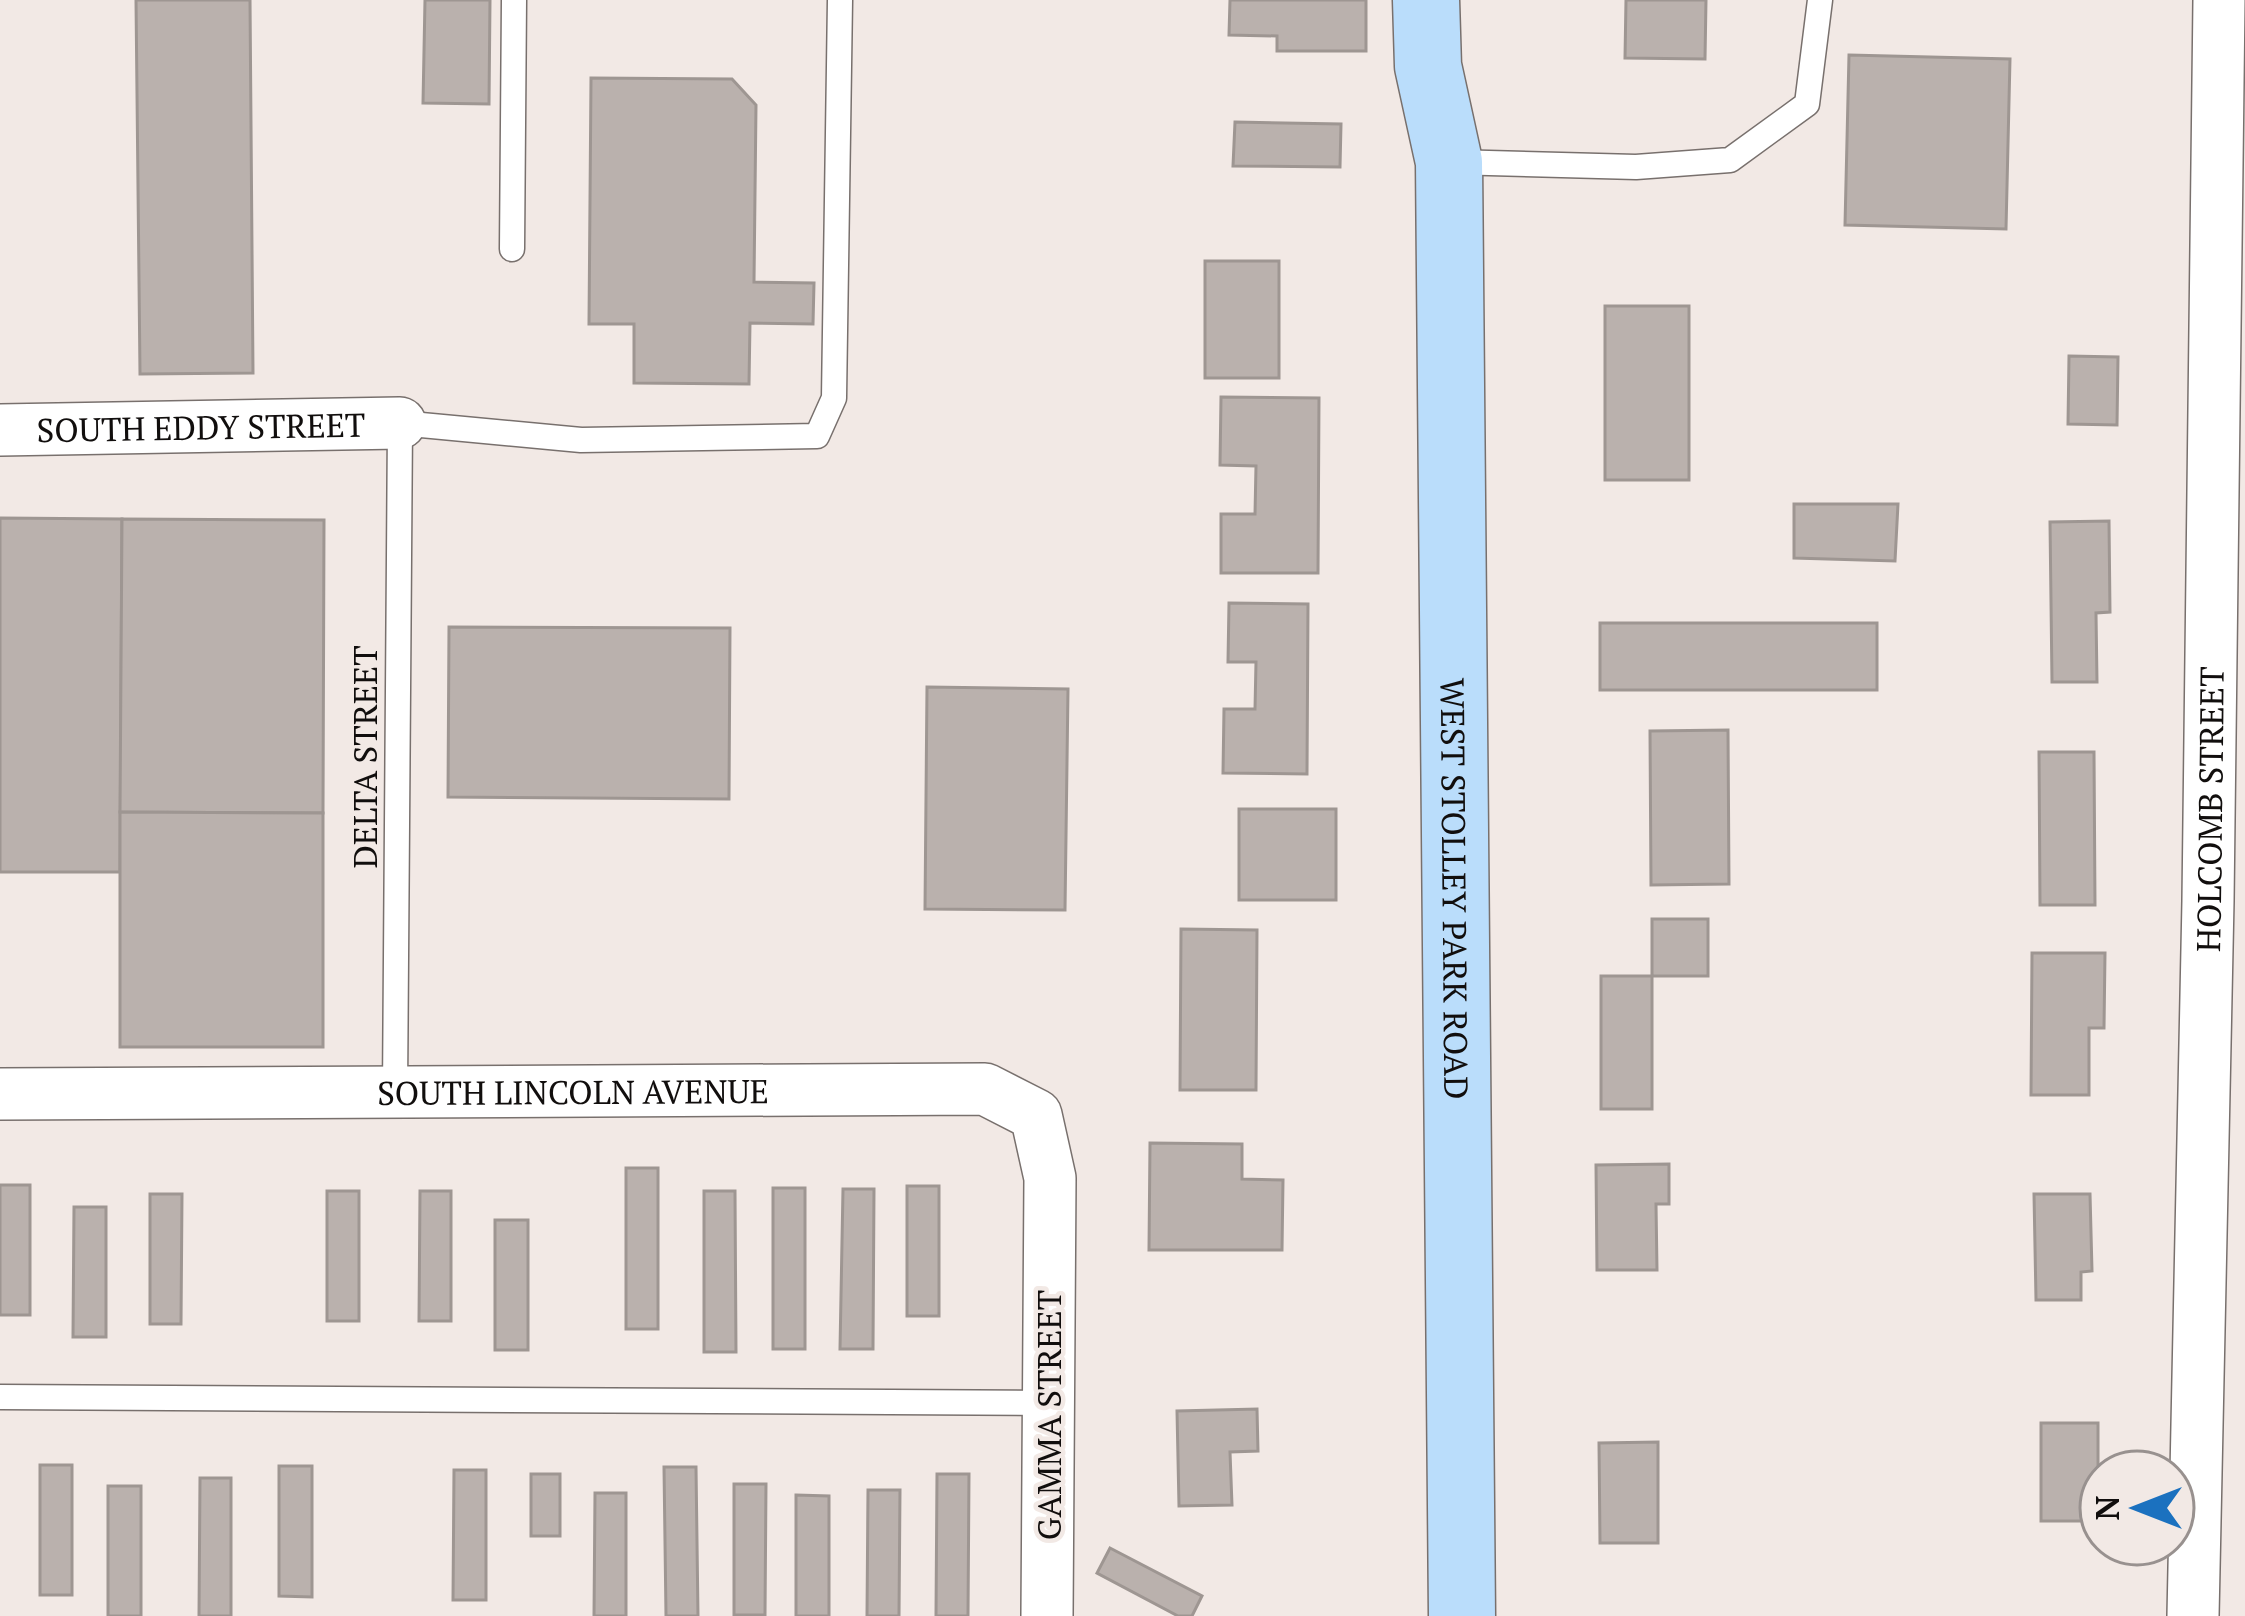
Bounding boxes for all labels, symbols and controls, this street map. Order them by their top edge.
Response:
street label: SOUTH EDDY STREET [36,402,366,451]
street label: DELTA STREET [343,645,386,869]
street label: HOLCOMB STREET [2185,666,2232,952]
street label: WEST STOLLEY PARK ROAD [1432,678,1479,1100]
street label: SOUTH LINCOLN AVENUE [377,1069,769,1114]
street label: GAMMA STREET [1027,1290,1070,1540]
north arrow [2077,1448,2197,1568]
text: N [2085,1495,2128,1521]

